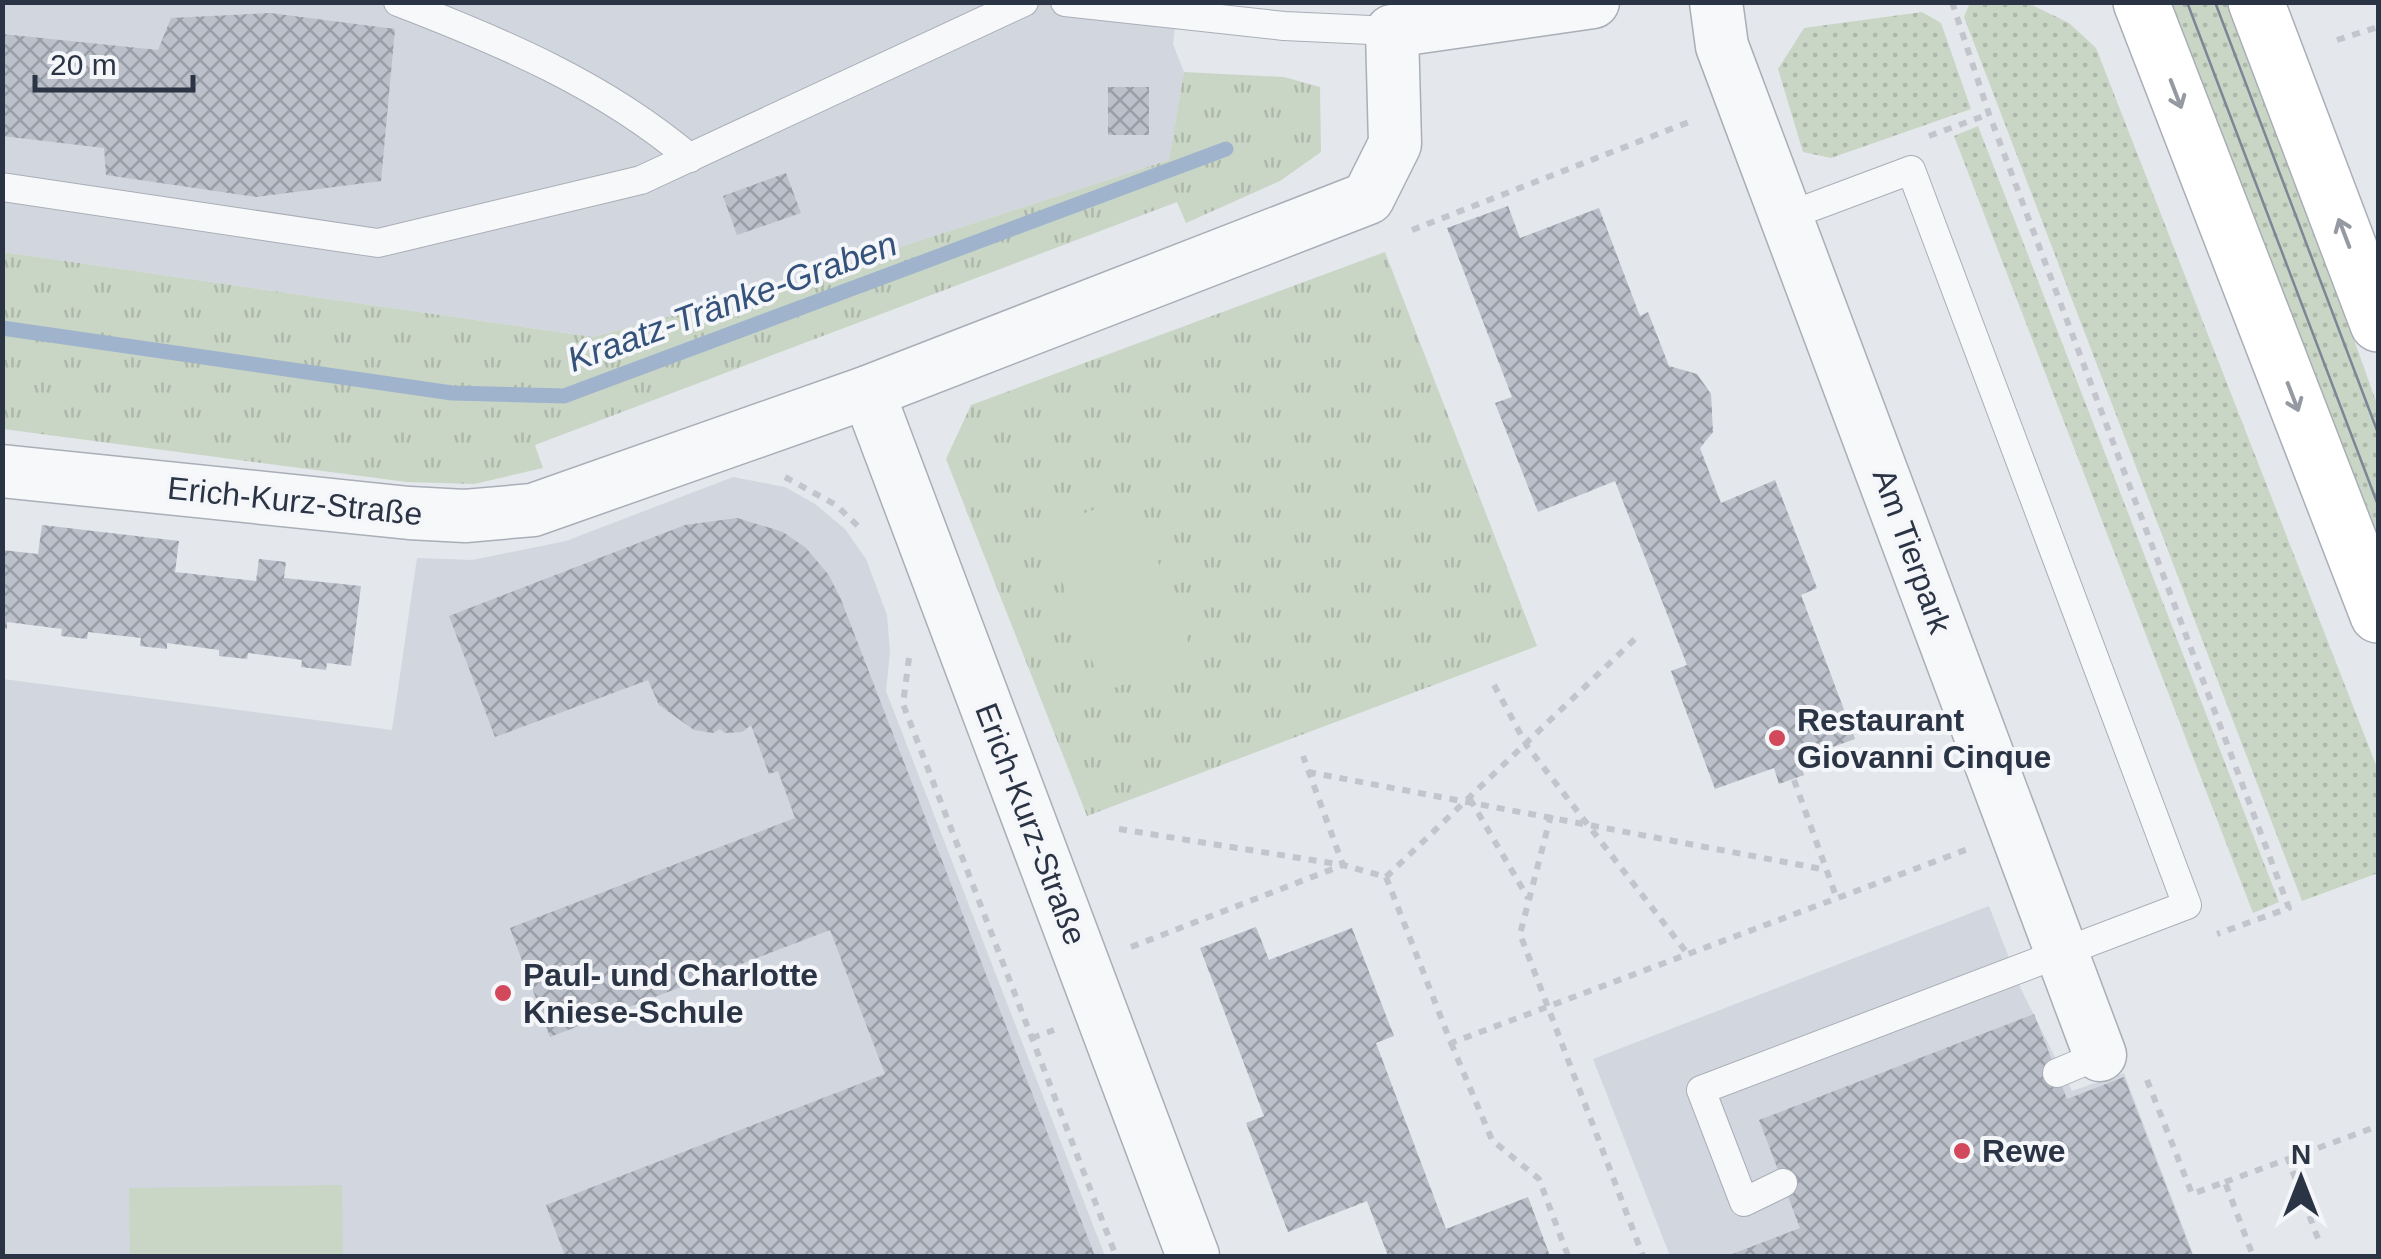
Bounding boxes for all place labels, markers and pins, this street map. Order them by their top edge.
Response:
place label: Restaurant Giovanni Cinque [1797,702,2051,775]
marker: Restaurant Giovanni Cinque [1766,727,1788,749]
place label: Paul- und Charlotte Kniese-Schule [523,957,818,1030]
marker: Paul- und Charlotte Kniese-Schule [492,982,514,1004]
place label: Rewe [1982,1133,2066,1169]
marker: Rewe [1951,1140,1973,1162]

